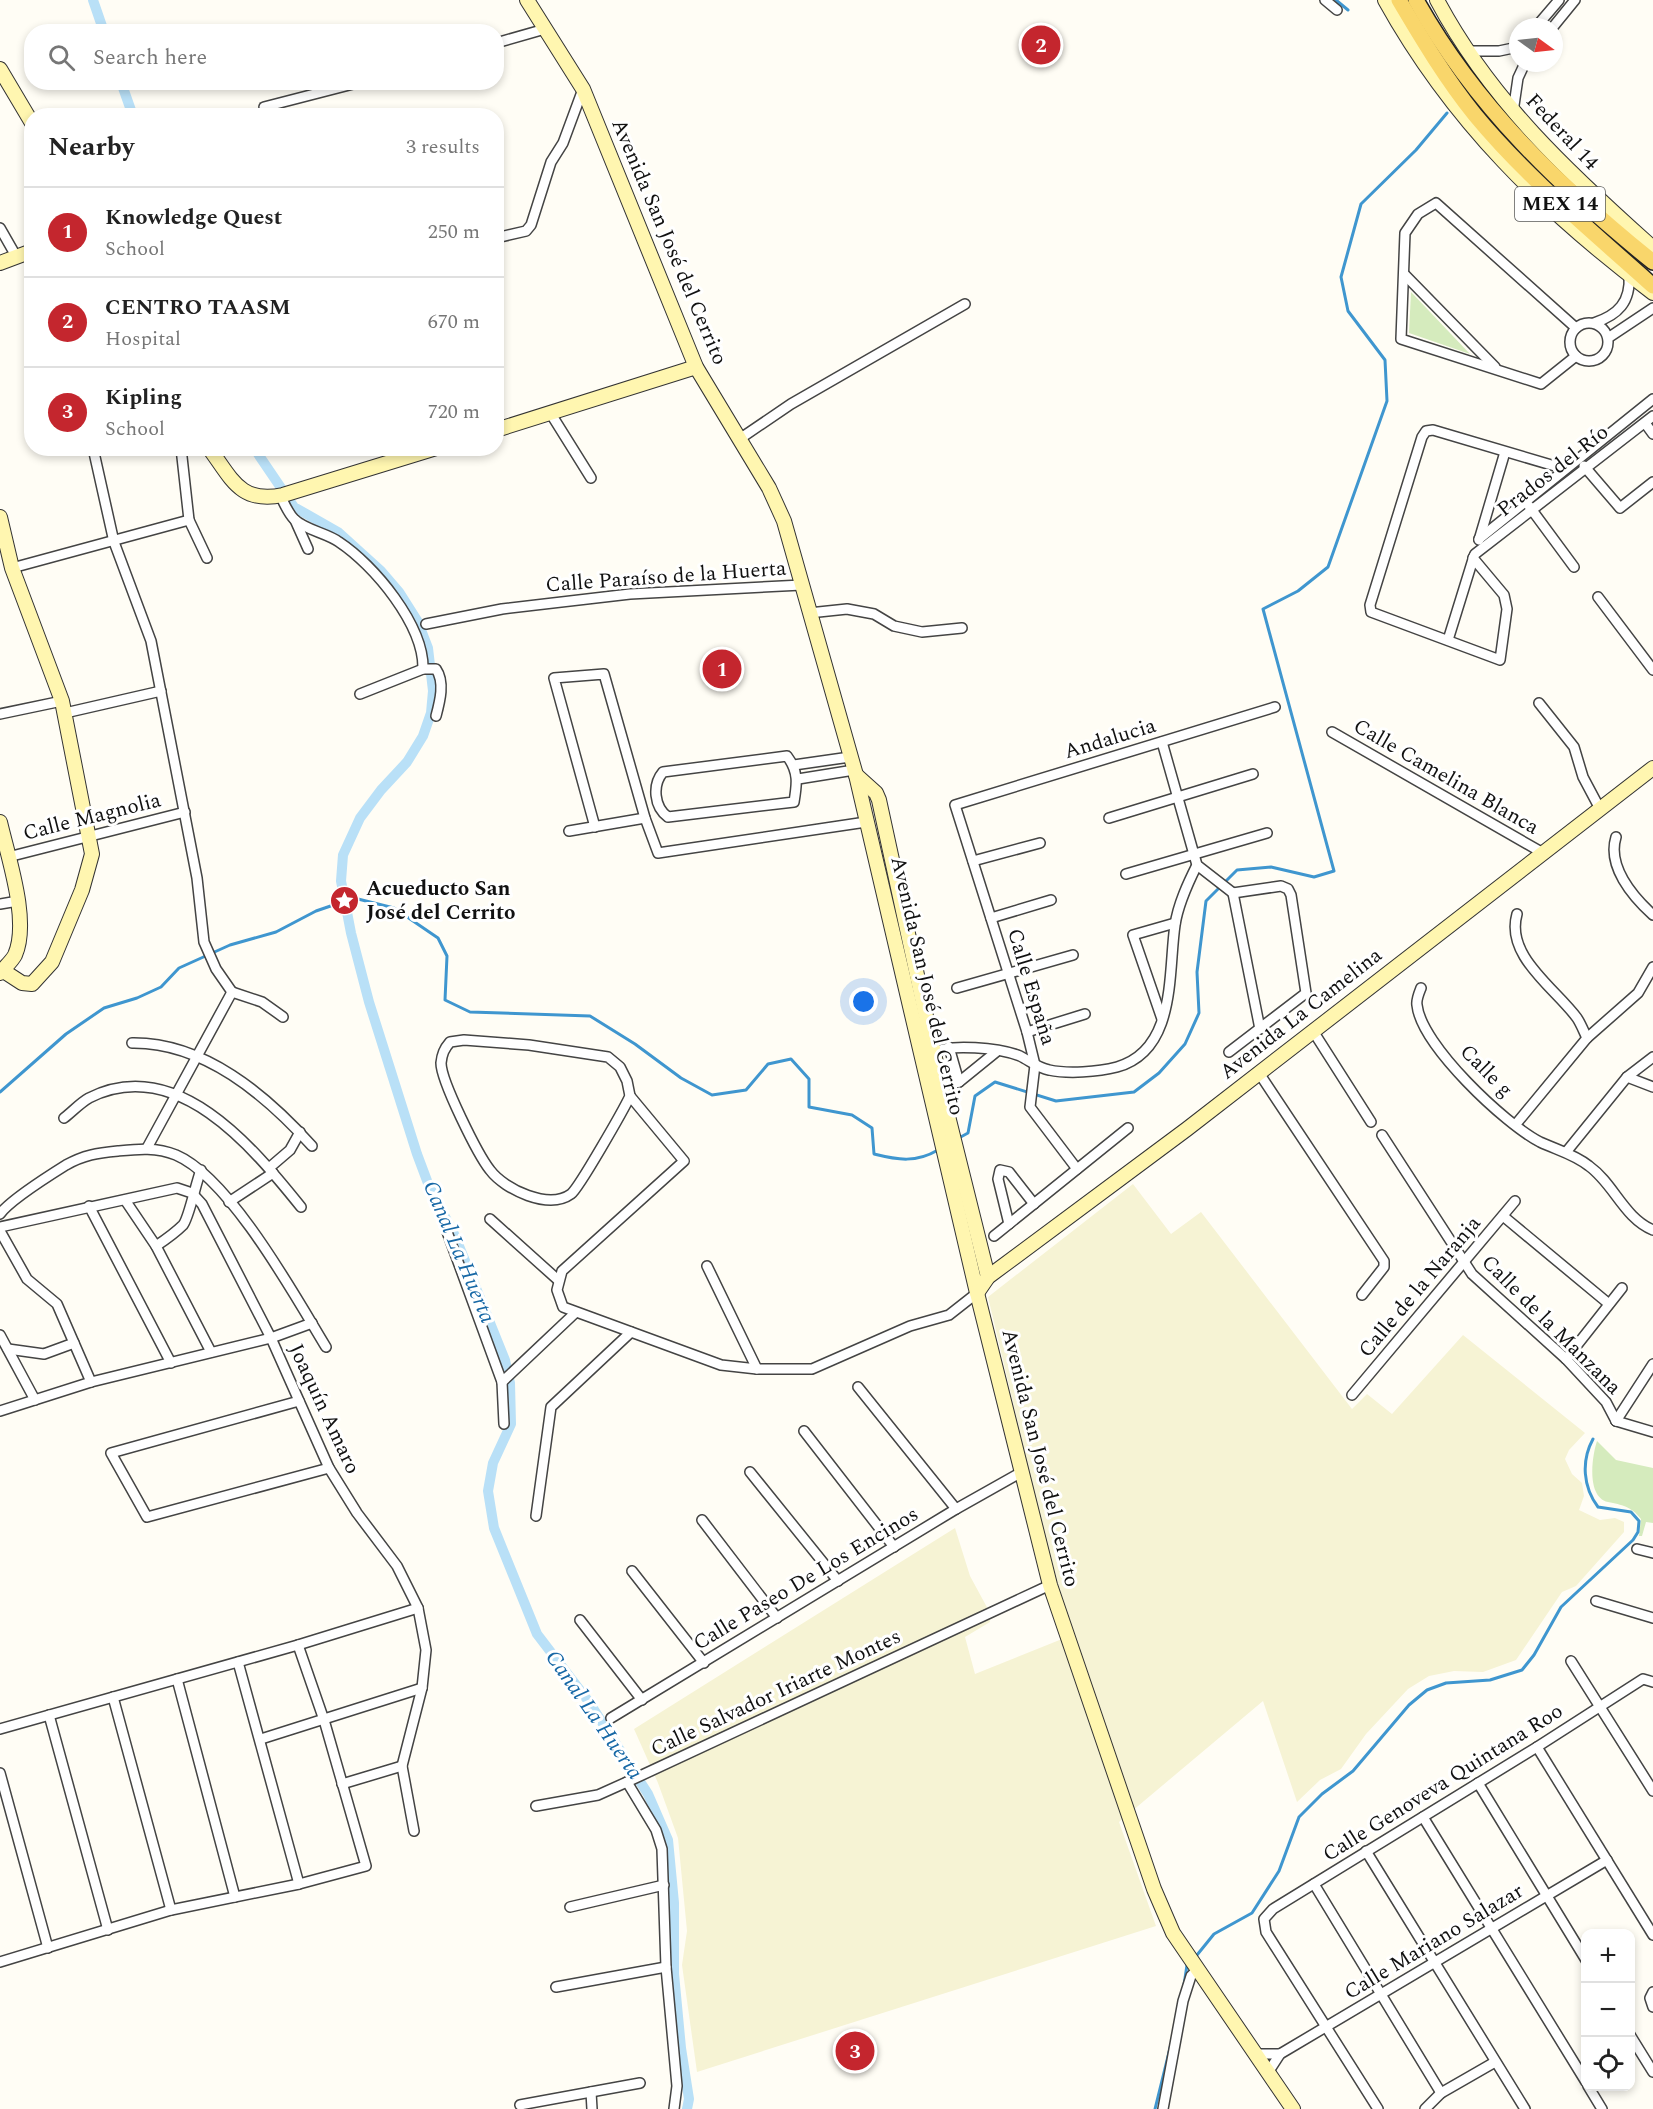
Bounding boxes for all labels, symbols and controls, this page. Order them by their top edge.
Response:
north arrow [1509,18,1563,72]
pin: 2 [1022,22,1060,68]
search box [24,24,504,90]
icon: search [45,41,78,74]
text: Search here [93,41,207,74]
street label: Federal 14 [1518,86,1607,178]
street label: Avenida San José del Cerrito [603,114,735,370]
text: Nearby [48,127,134,167]
text: 3 results [406,132,480,162]
road number: MEX 14 [1515,187,1605,221]
text: Knowledge Quest [105,201,282,234]
text: 1 [62,217,73,247]
text: 250 m [428,217,480,247]
text: School [105,234,165,264]
text: CENTRO TAASM [105,291,291,324]
text: 2 [62,307,73,337]
text: 670 m [428,307,480,337]
text: Hospital [105,324,181,354]
text: Kipling [105,381,182,414]
text: 3 [62,397,73,427]
text: 720 m [428,397,480,427]
text: School [105,414,165,444]
street label: Prados del Río [1490,417,1616,525]
street label: Calle Paraíso de la Huerta [545,553,788,601]
pin: 1 [702,646,742,692]
street label: Andalucia [1060,710,1161,768]
street label: Calle Camelina Blanca [1347,711,1546,844]
street label: Calle Magnolia [20,784,165,850]
street label: Avenida San José del Cerrito [882,853,972,1119]
place label: Acueducto San José del Cerrito [366,873,516,929]
place icon: Acueducto San José del Cerrito [329,885,361,917]
street label: Calle España [998,925,1064,1050]
street label: Avenida La Camelina [1213,940,1390,1088]
your location [849,987,878,1016]
street label: Calle g [1452,1037,1520,1105]
water label: Canal La Huerta [414,1176,504,1328]
street label: Calle de la Naranja [1351,1208,1489,1365]
street label: Calle de la Manzana [1473,1247,1629,1403]
street label: Avenida San José del Cerrito [992,1326,1088,1590]
street label: Joaquín Amaro [280,1338,368,1480]
street label: Calle Paseo De Los Encinos [687,1499,925,1659]
street label: Calle Salvador Iriarte Montes [646,1621,906,1765]
water label: Canal La Huerta [537,1643,651,1787]
street label: Calle Genoveva Quintana Roo [1316,1696,1570,1870]
street label: Calle Mariano Salazar [1338,1876,1530,2008]
map controls [1581,1929,1635,2091]
button: + [1581,1929,1635,1983]
button: − [1581,1983,1635,2037]
pin: 3 [836,2028,874,2074]
button: locate [1581,2037,1635,2091]

